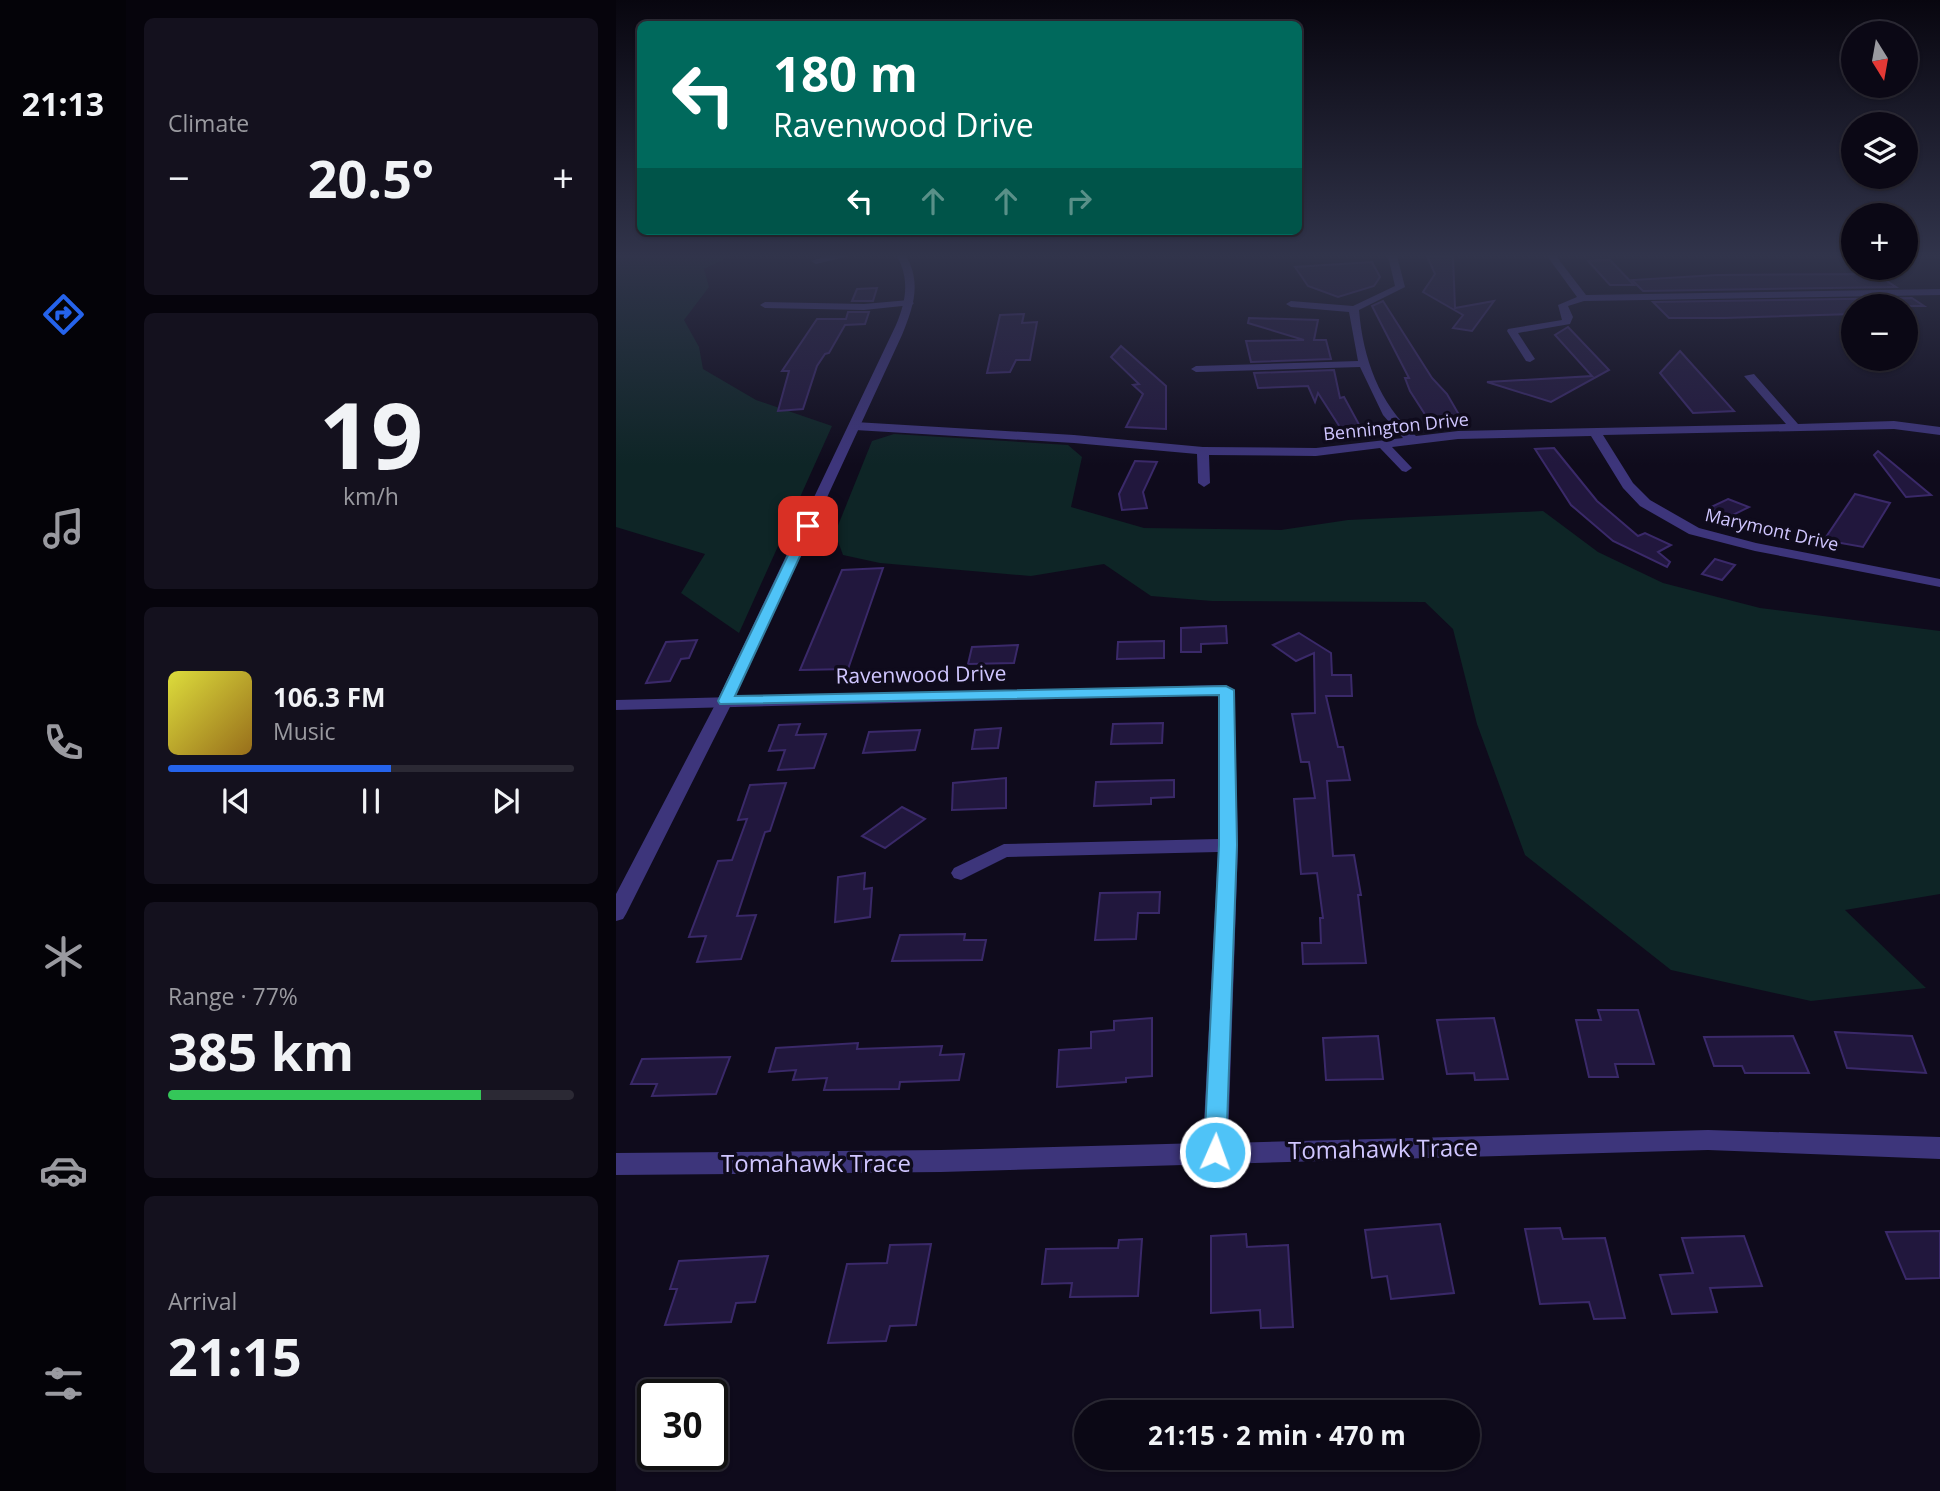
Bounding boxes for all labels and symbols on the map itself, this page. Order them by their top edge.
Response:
north arrow [1841,21,1918,98]
street label: Bennington Drive [1322,406,1470,446]
pin [778,496,838,556]
street label: Marymont Drive [1703,502,1841,556]
street label: Ravenwood Drive [835,659,1007,689]
position arrow [1178,1115,1252,1189]
street label: Tomahawk Trace [1288,1130,1478,1166]
street label: Tomahawk Trace [721,1146,911,1179]
speed limit sign: 30 [637,1379,728,1470]

